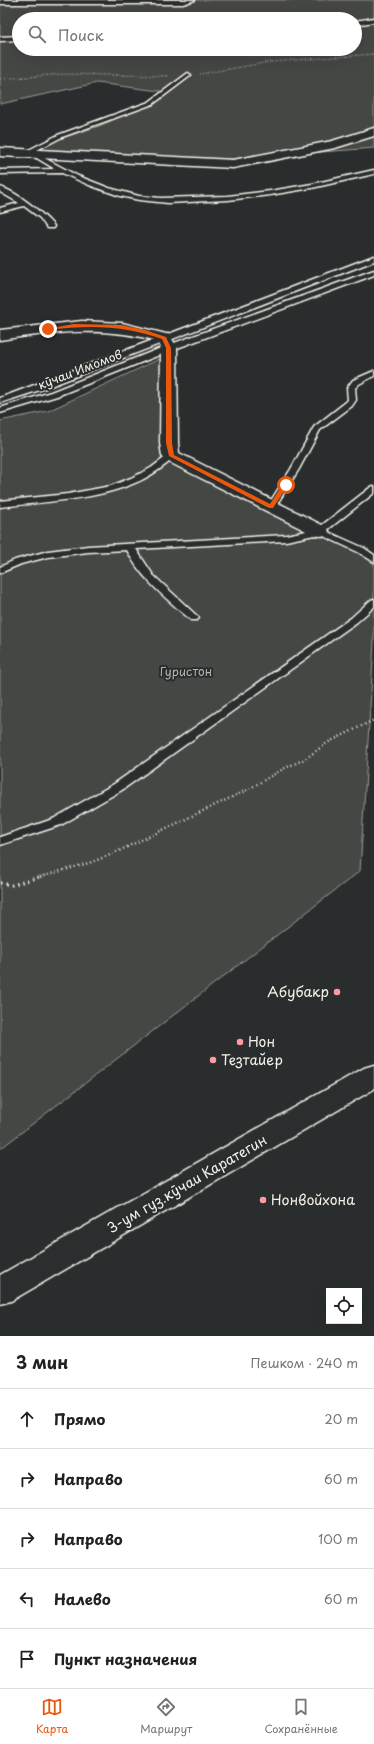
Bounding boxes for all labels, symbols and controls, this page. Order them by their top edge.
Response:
search box [12,12,362,56]
icon: search [26,23,48,45]
text: Поиск [58,23,104,46]
route end [39,320,57,338]
street label: кӯчаи Имомов [35,345,124,393]
route start [277,476,295,494]
park label: Гуристон [160,662,212,680]
place label: Абубакр [267,981,329,1002]
marker: Абубакр [332,987,342,997]
place label: Нон [248,1031,275,1052]
marker: Нон [235,1037,245,1047]
place label: Тезтайер [221,1049,283,1070]
marker: Тезтайер [208,1055,218,1065]
street label: 3-ум гуз.кӯчаи Каратегин [103,1129,271,1238]
place label: Нонвойхона [271,1189,355,1210]
marker: Нонвойхона [258,1195,268,1205]
map controls [326,1288,362,1324]
button: locate [326,1288,362,1324]
text: 3 мин [16,1349,68,1375]
text: Пешком · 240 m [251,1353,358,1372]
text: Прямо [54,1407,105,1430]
icon: ahead [16,1408,38,1430]
text: 20 m [324,1409,358,1428]
text: Направо [54,1467,123,1490]
icon: right [16,1468,38,1490]
text: 60 m [324,1469,358,1488]
text: Направо [54,1527,123,1550]
icon: right [16,1528,38,1550]
text: 100 m [318,1529,358,1548]
text: Налево [54,1587,111,1610]
icon: left [16,1588,38,1610]
text: 60 m [324,1589,358,1608]
text: Пункт назначения [54,1647,197,1670]
icon: arrive [16,1648,38,1670]
tab: Карта [36,1696,68,1737]
tab: Маршрут [140,1696,192,1737]
tab: Сохранённые [264,1696,338,1737]

